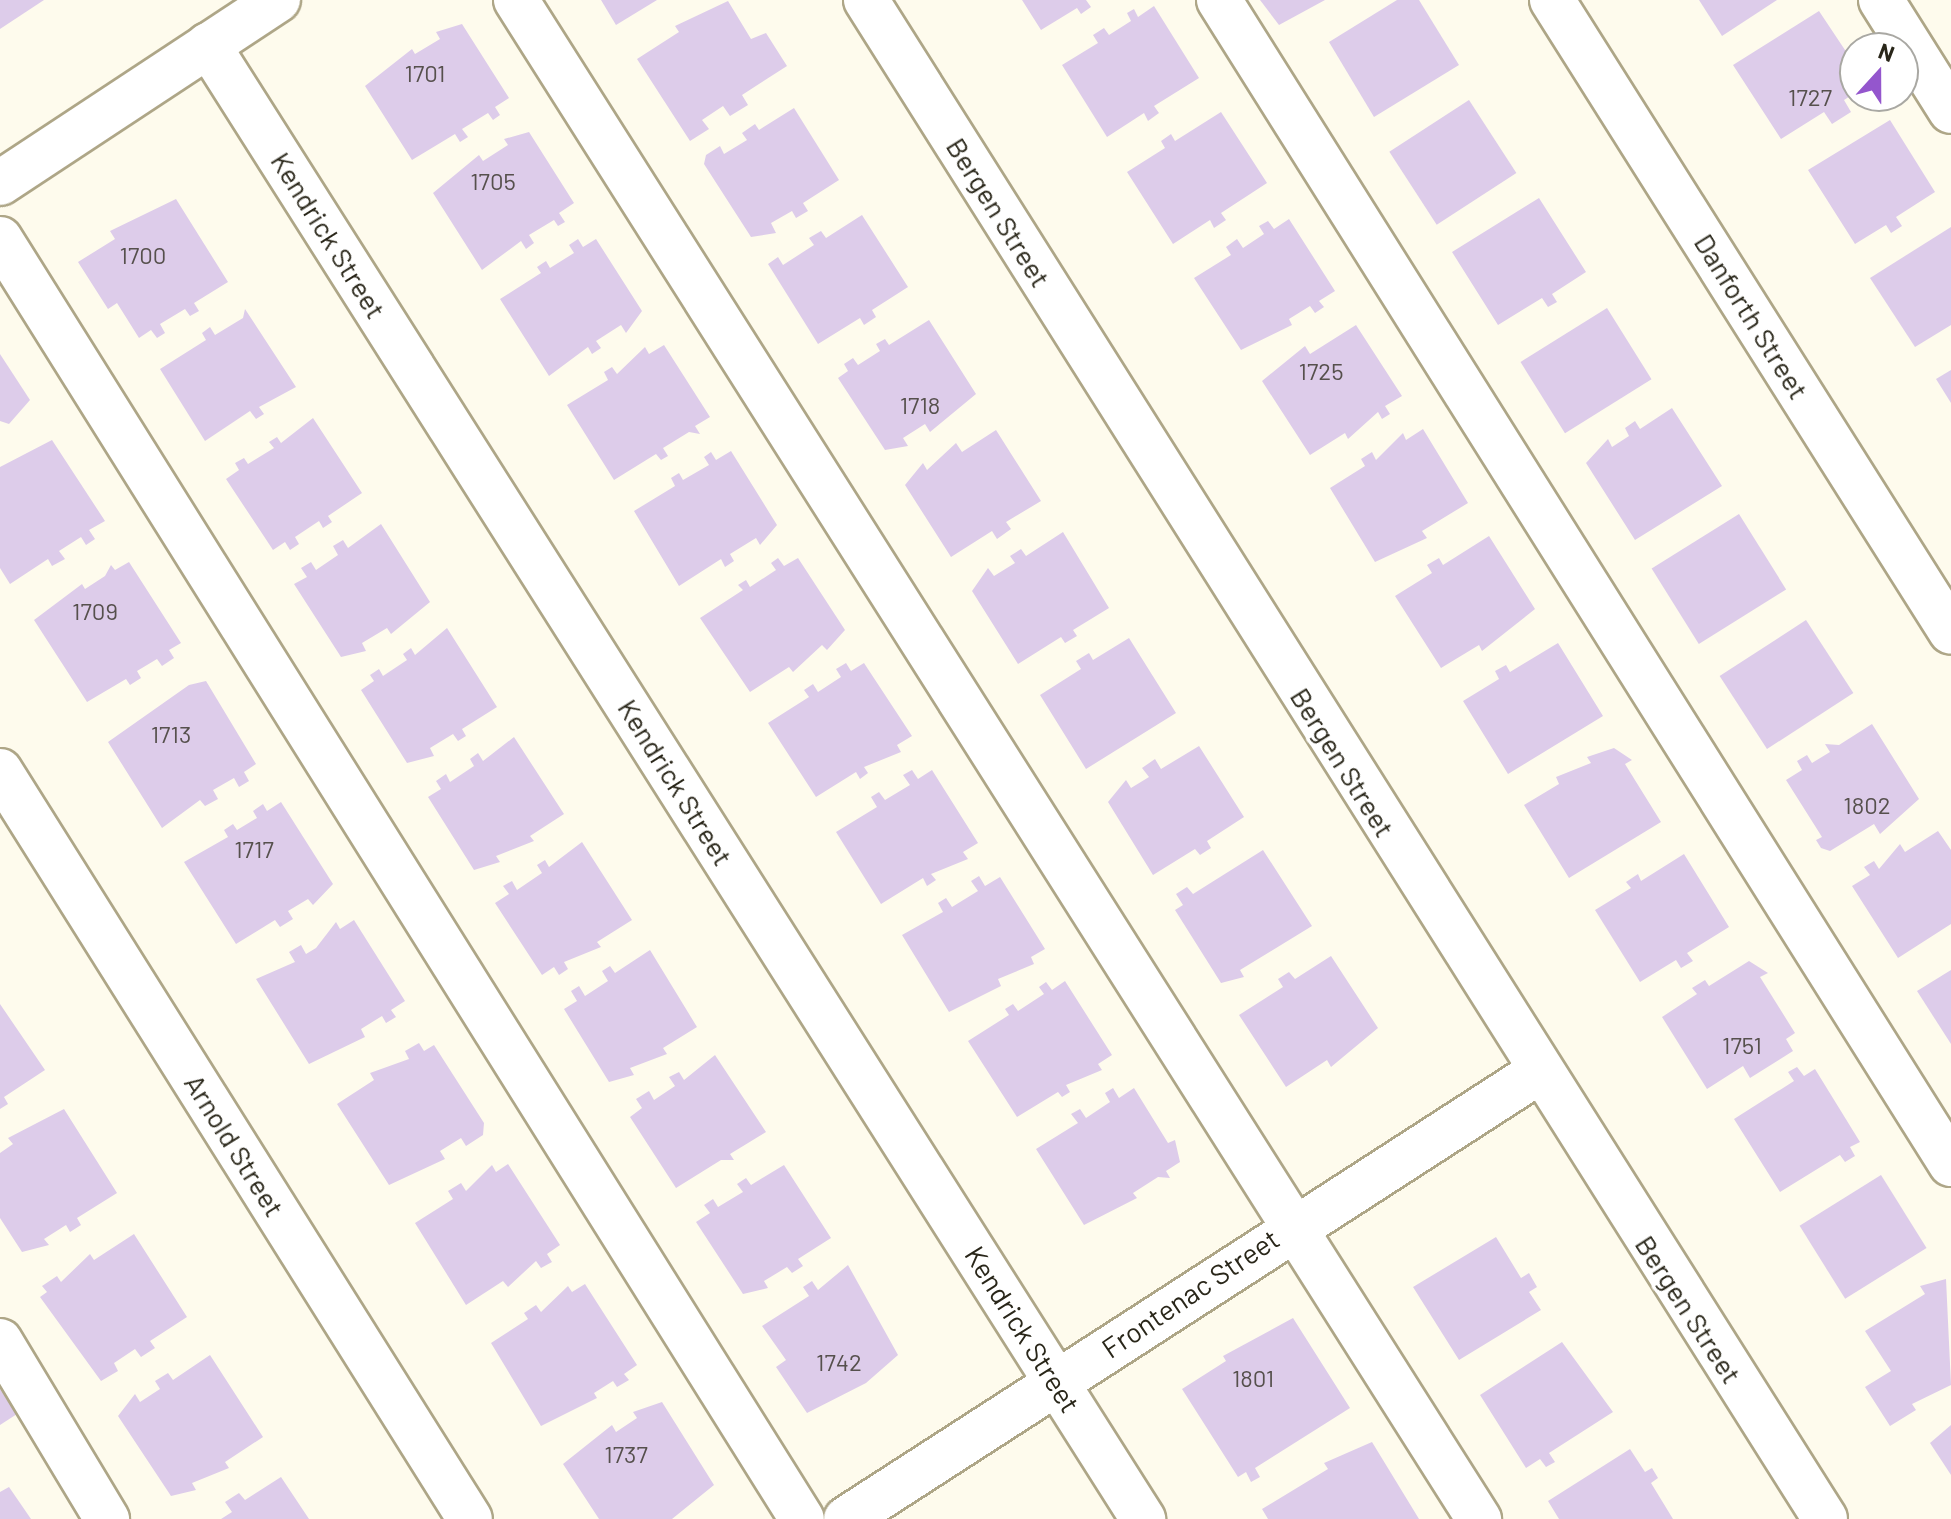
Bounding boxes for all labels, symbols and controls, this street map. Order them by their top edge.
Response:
north arrow [1839,32,1919,112]
text: N [1875,37,1898,66]
house number: 1701 [404,59,446,87]
house number: 1727 [1788,83,1832,111]
street label: Bergen Street [940,131,1058,293]
street label: Kendrick Street [264,146,394,324]
house number: 1705 [470,167,516,195]
street label: Danforth Street [1688,227,1816,405]
house number: 1700 [120,241,166,269]
house number: 1725 [1299,357,1343,385]
house number: 1718 [900,391,940,419]
house number: 1709 [72,597,118,625]
street label: Bergen Street [1284,681,1402,843]
street label: Kendrick Street [611,693,741,871]
house number: 1713 [151,720,191,748]
house number: 1802 [1843,791,1891,819]
house number: 1717 [234,835,274,863]
house number: 1751 [1722,1031,1762,1059]
street label: Arnold Street [178,1068,292,1222]
street label: Frontenac Street [1095,1221,1285,1365]
street label: Bergen Street [1629,1229,1749,1389]
street label: Kendrick Street [958,1240,1088,1418]
house number: 1742 [816,1348,862,1376]
house number: 1801 [1232,1364,1274,1392]
house number: 1737 [604,1440,648,1468]

